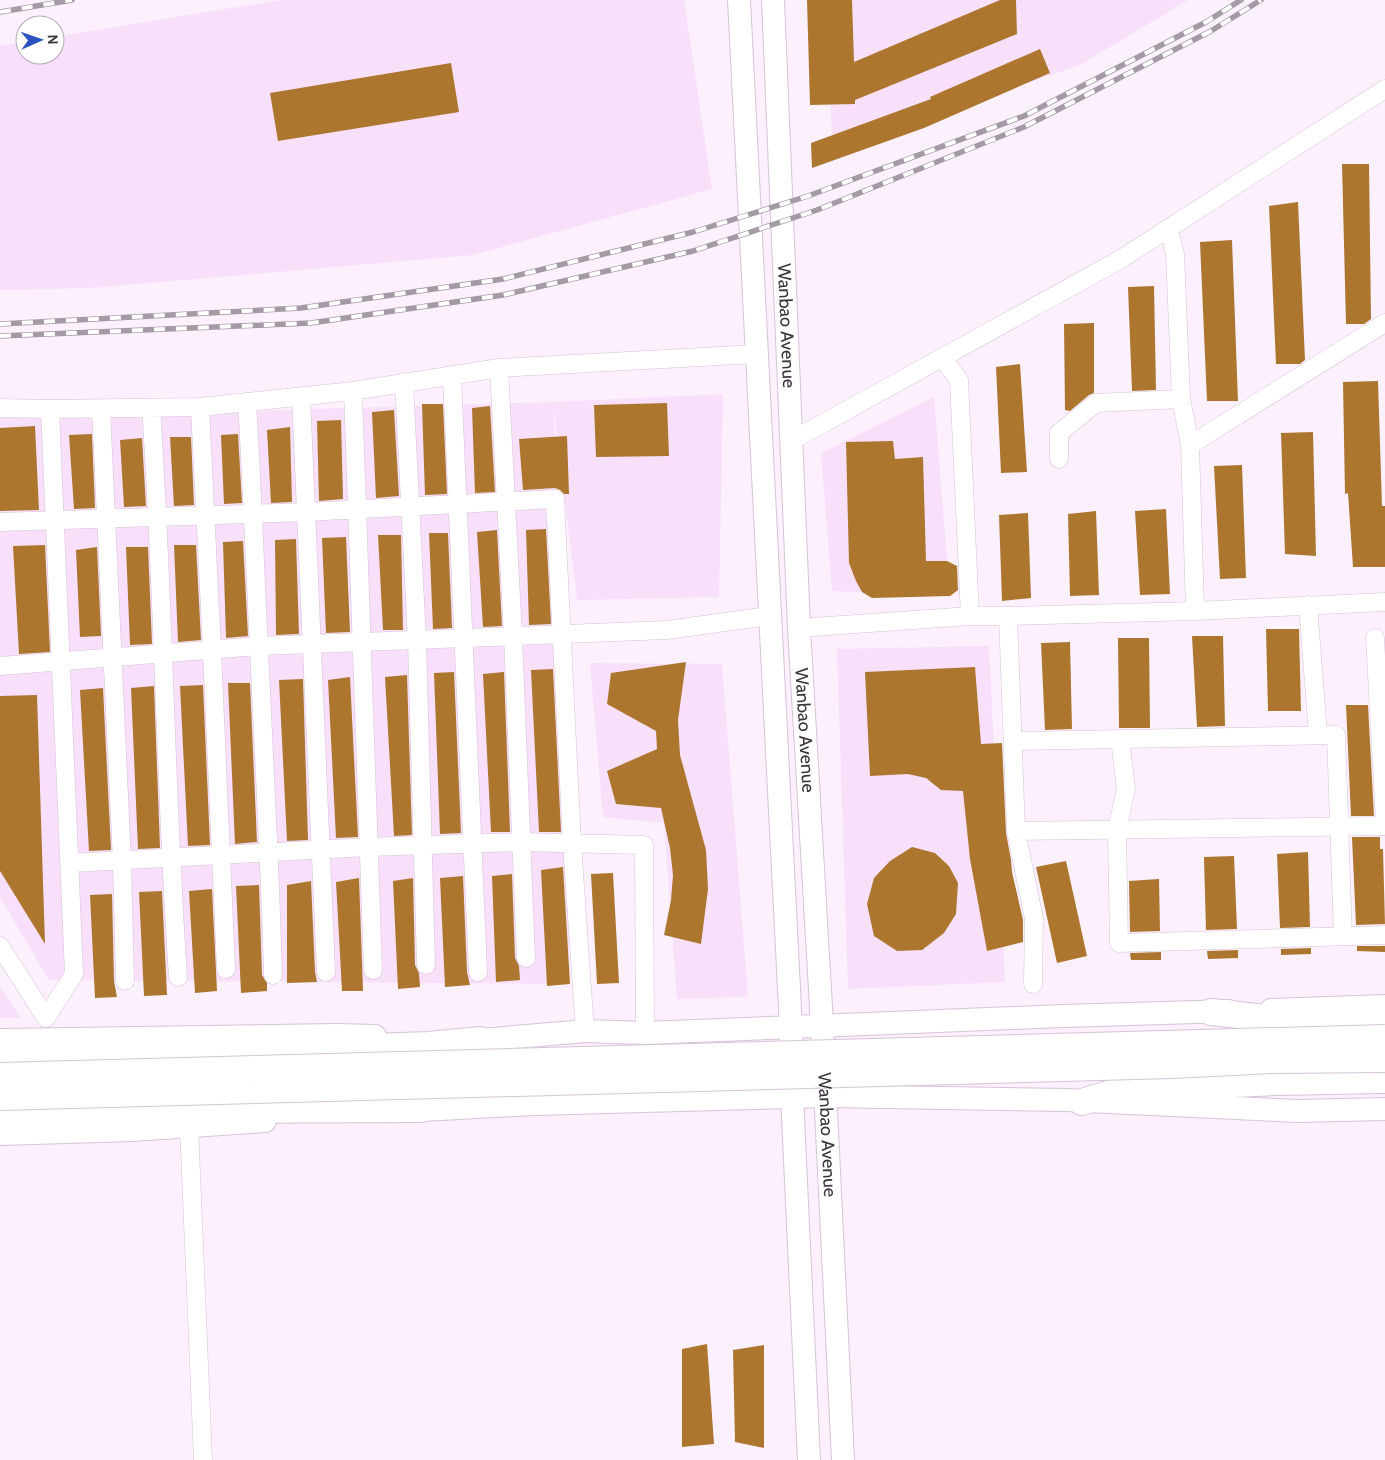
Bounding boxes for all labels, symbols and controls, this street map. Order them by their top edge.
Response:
north arrow [15,15,65,65]
text: N [44,34,62,45]
street label: Wanbao Avenue [773,263,800,388]
street label: Wanbao Avenue [790,667,820,793]
street label: Wanbao Avenue [813,1072,841,1198]

